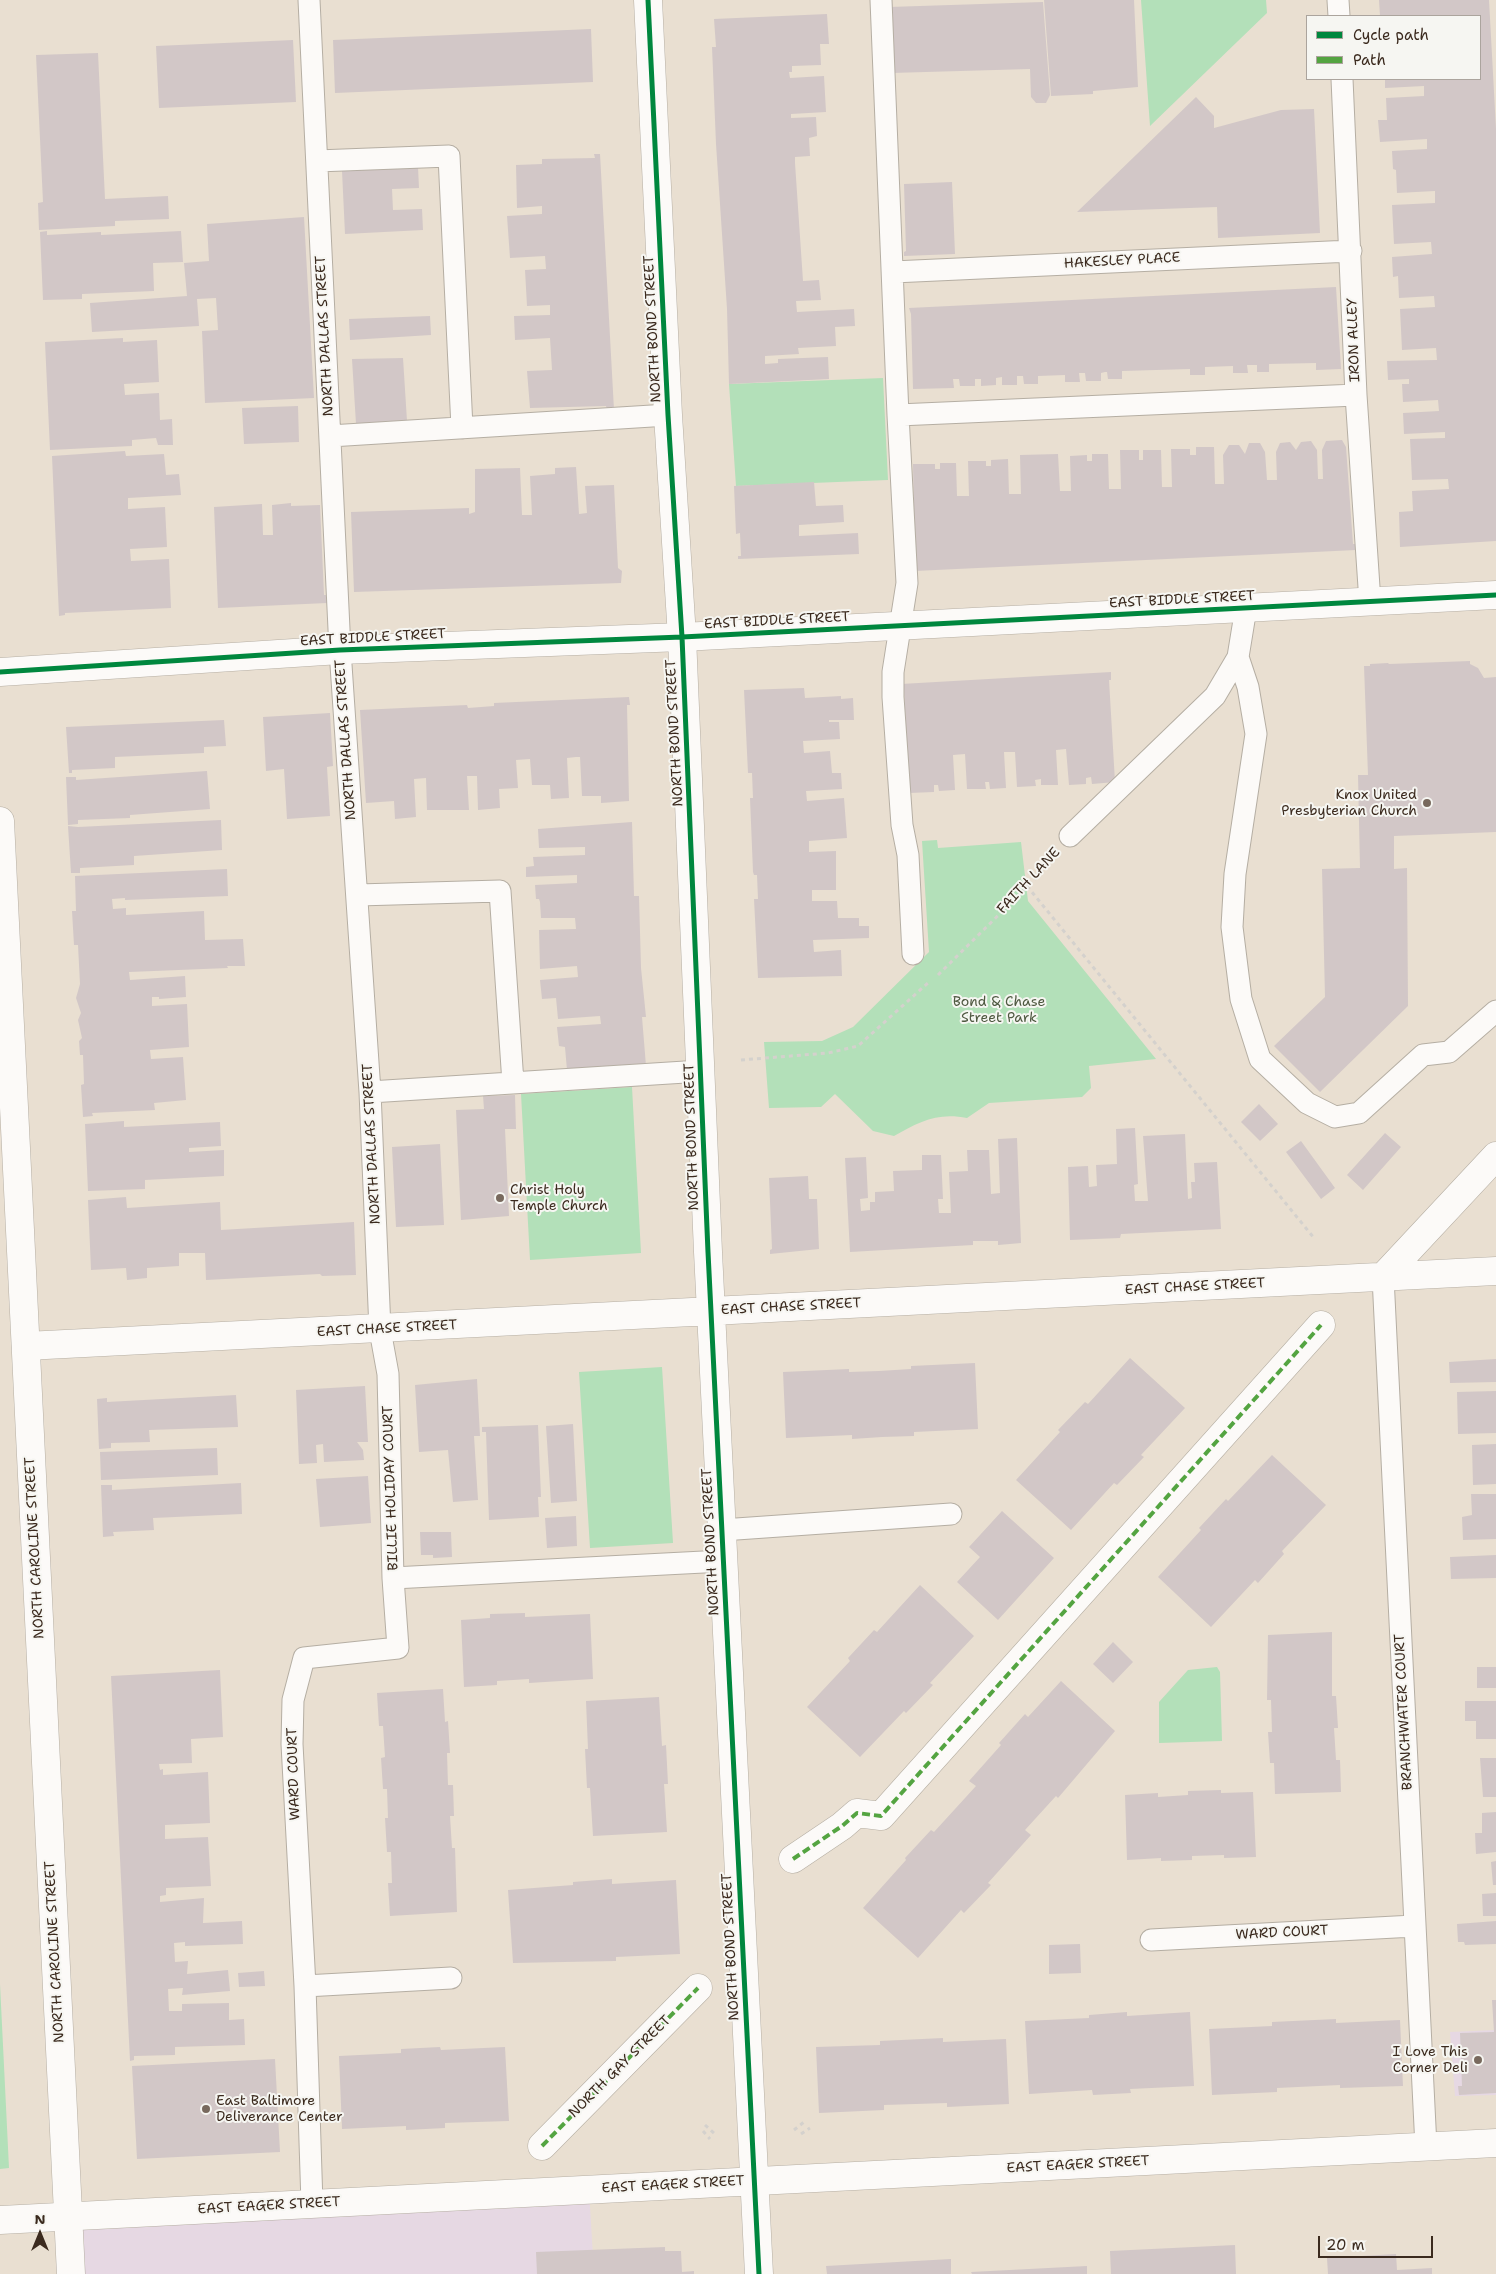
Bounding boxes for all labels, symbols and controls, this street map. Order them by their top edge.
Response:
legend [1306,15,1481,80]
text: Cycle path [1353,25,1429,45]
text: Path [1353,50,1386,70]
street label: HAKESLEY PLACE [1063,250,1181,272]
street label: NORTH DALLAS STREET [312,255,338,417]
street label: NORTH BOND STREET [641,255,665,403]
street label: IRON ALLEY [1344,298,1364,382]
street label: EAST BIDDLE STREET [1109,588,1255,612]
street label: EAST BIDDLE STREET [704,609,850,633]
street label: EAST BIDDLE STREET [300,626,446,650]
street label: NORTH DALLAS STREET [332,659,360,821]
street label: NORTH BOND STREET [663,659,687,807]
place label: Knox United Presbyterian Church [1281,787,1417,820]
marker: Knox United Presbyterian Church [1421,797,1433,809]
street label: FAITH LANE [994,844,1064,918]
park label: Bond & Chase Street Park [953,994,1045,1026]
street label: NORTH DALLAS STREET [359,1063,385,1225]
street label: NORTH BOND STREET [681,1063,703,1211]
place label: Christ Holy Temple Church [510,1182,608,1214]
marker: Christ Holy Temple Church [494,1192,506,1204]
street label: EAST CHASE STREET [1124,1275,1266,1299]
street label: EAST CHASE STREET [720,1295,862,1319]
street label: EAST CHASE STREET [316,1317,458,1341]
street label: BILLIE HOLIDAY COURT [380,1405,402,1571]
street label: NORTH CAROLINE STREET [22,1457,48,1639]
street label: NORTH BOND STREET [699,1468,723,1616]
street label: BRANCHWATER COURT [1392,1633,1416,1791]
street label: WARD COURT [284,1727,304,1821]
street label: NORTH CAROLINE STREET [42,1861,68,2043]
street label: NORTH BOND STREET [719,1873,743,2021]
street label: WARD COURT [1235,1922,1329,1944]
street label: NORTH GAY STREET [565,2012,675,2122]
place label: I Love This Corner Deli [1393,2044,1468,2076]
marker: I Love This Corner Deli [1472,2054,1484,2066]
place label: East Baltimore Deliverance Center [216,2093,343,2126]
marker: East Baltimore Deliverance Center [200,2103,212,2115]
street label: EAST EAGER STREET [1006,2153,1150,2177]
street label: EAST EAGER STREET [601,2173,745,2197]
street label: EAST EAGER STREET [197,2194,341,2218]
north arrow [15,2209,65,2259]
text: N [34,2210,46,2228]
scale bar [1321,2226,1436,2258]
text: 20 m [1326,2235,1365,2255]

